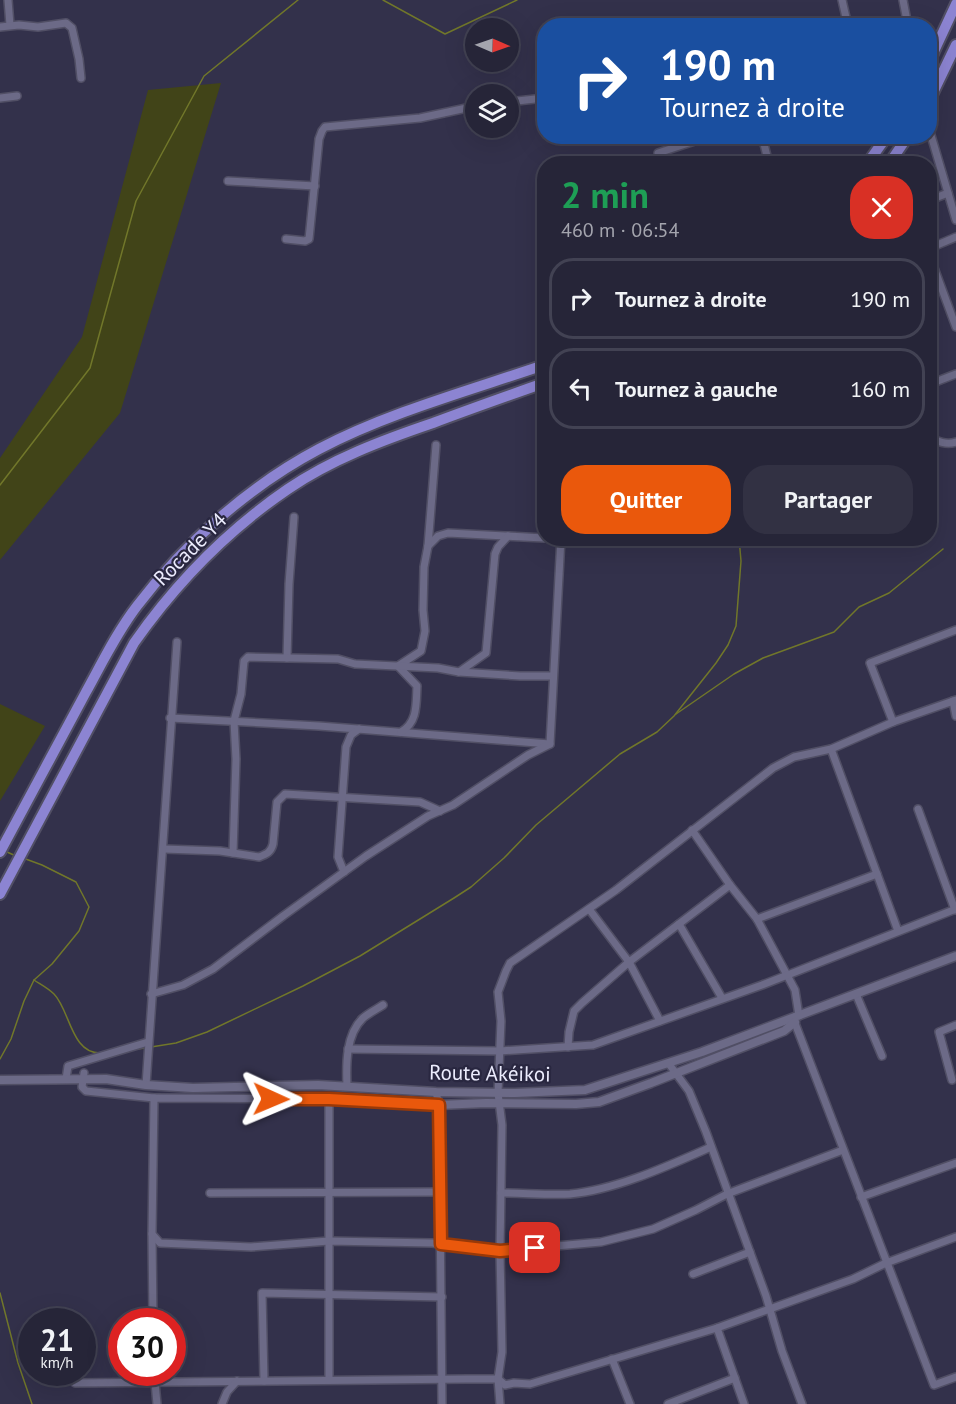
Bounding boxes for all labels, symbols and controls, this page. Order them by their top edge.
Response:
north arrow [465,18,519,72]
map controls [465,18,519,138]
text: 190 m [660,37,776,92]
icon: right [561,42,639,120]
button: layers [465,84,519,138]
text: Tournez à droite [660,90,845,124]
text: 2 min [561,171,649,218]
button: close [850,176,913,239]
text: 460 m · 06:54 [561,217,679,243]
icon: right [564,282,597,315]
text: Tournez à droite [615,285,767,313]
text: 190 m [850,285,910,313]
icon: left [564,372,597,405]
text: Tournez à gauche [615,375,778,403]
text: 160 m [850,375,910,403]
button: Quitter [561,465,731,534]
button: Partager [743,465,913,534]
street label: Rocade Y4 [148,507,232,591]
street label: Route Akéikoi [429,1058,551,1088]
position arrow [239,1067,303,1131]
pin [509,1222,560,1273]
icon: arrive [518,1231,551,1264]
speed limit sign: 30 [108,1308,186,1386]
text: 21 [40,1320,74,1359]
text: km/h [41,1353,73,1372]

